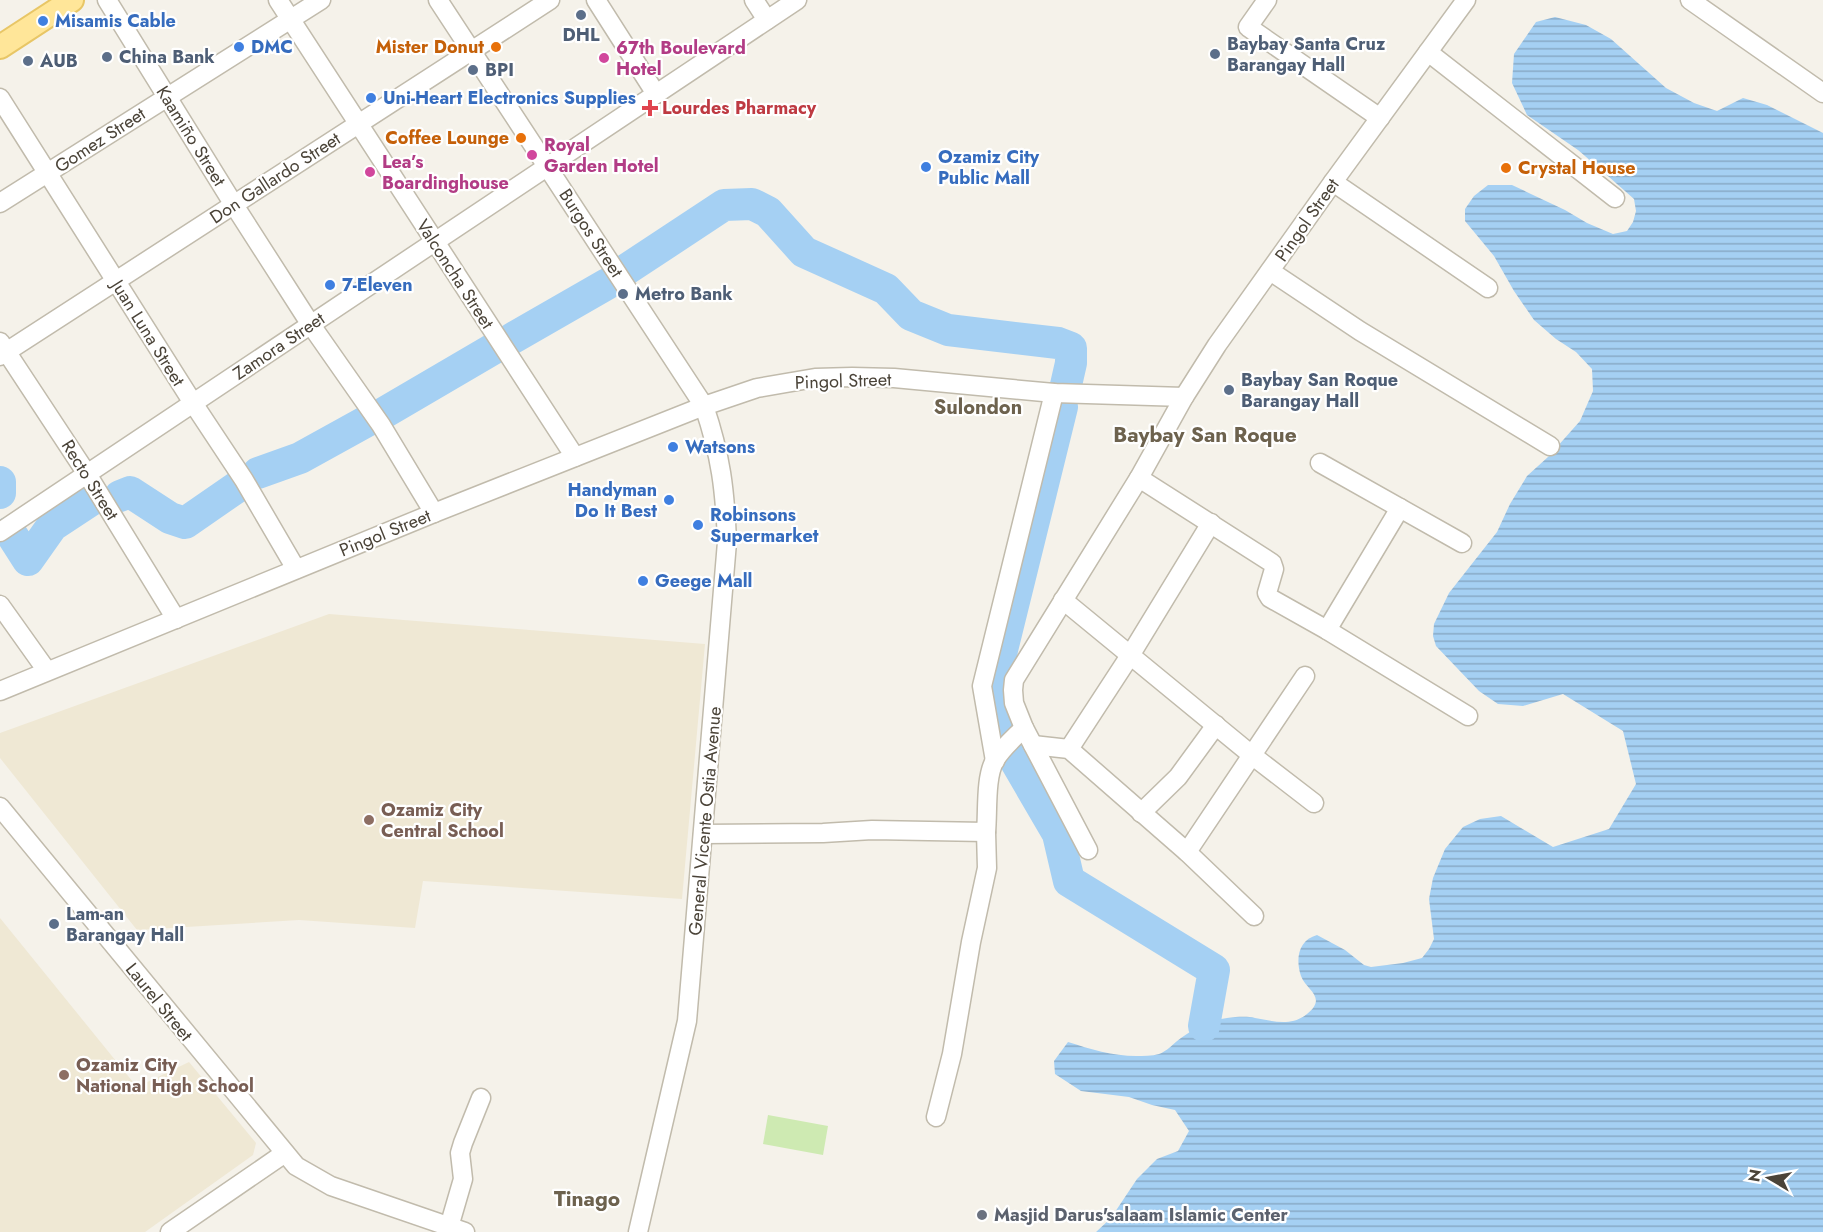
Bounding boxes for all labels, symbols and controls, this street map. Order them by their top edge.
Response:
place label: Misamis Cable [55,8,176,34]
marker: DHL [574,8,588,22]
marker: Misamis Cable [36,14,50,28]
place label: DHL [563,22,600,48]
place label: Baybay Santa Cruz Barangay Hall [1227,31,1386,78]
place label: DMC [251,34,293,60]
place label: Mister Donut [376,34,484,60]
place label: 67th Boulevard Hotel [616,35,746,82]
marker: DMC [232,40,246,54]
marker: Mister Donut [489,40,503,54]
place label: China Bank [119,44,215,70]
marker: Baybay Santa Cruz Barangay Hall [1208,47,1222,61]
place label: AUB [39,48,78,74]
marker: China Bank [100,50,114,64]
marker: 67th Boulevard Hotel [597,51,611,65]
marker: AUB [21,54,35,68]
place label: BPI [485,57,514,83]
marker: BPI [466,63,480,77]
street label: Kaamiño Street [150,81,233,192]
place label: Uni-Heart Electronics Supplies [383,85,636,111]
marker: Uni-Heart Electronics Supplies [364,91,378,105]
place label: Lourdes Pharmacy [662,95,817,121]
street label: Gomez Street [50,101,151,179]
marker: Lourdes Pharmacy [643,101,657,115]
place label: Coffee Lounge [385,125,509,151]
street label: Don Gallardo Street [205,126,346,230]
marker: Coffee Lounge [514,131,528,145]
place label: Royal Garden Hotel [544,132,659,179]
place label: Ozamiz City Public Mall [938,144,1040,191]
marker: Royal Garden Hotel [525,148,539,162]
place label: Lea’s Boardinghouse [382,149,509,196]
place label: Crystal House [1518,155,1635,181]
marker: Ozamiz City Public Mall [919,160,933,174]
marker: Crystal House [1499,161,1513,175]
marker: Lea’s Boardinghouse [363,165,377,179]
street label: Pingol Street [1269,172,1346,267]
street label: Burgos Street [553,184,630,283]
street label: Valconcha Street [410,214,501,334]
place label: 7-Eleven [342,272,413,298]
street label: Juan Luna Street [104,273,191,392]
marker: 7-Eleven [323,278,337,292]
place label: Metro Bank [635,281,733,307]
marker: Metro Bank [616,287,630,301]
street label: Zamora Street [228,305,331,386]
street label: Pingol Street [794,366,892,396]
place label: Baybay San Roque Barangay Hall [1241,367,1398,414]
marker: Baybay San Roque Barangay Hall [1222,383,1236,397]
district label: Sulondon [934,393,1022,422]
district label: Baybay San Roque [1113,420,1297,450]
place label: Watsons [685,434,755,460]
street label: Recto Street [55,435,125,526]
marker: Watsons [666,440,680,454]
place label: Handyman Do It Best [568,477,657,524]
marker: Handyman Do It Best [662,493,676,507]
place label: Robinsons Supermarket [710,502,819,549]
street label: Pingol Street [335,503,435,563]
marker: Robinsons Supermarket [691,518,705,532]
place label: Geege Mall [655,568,752,594]
marker: Geege Mall [636,574,650,588]
street label: General Vicente Ostia Avenue [682,705,728,937]
place label: Ozamiz City Central School [381,797,504,844]
marker: Ozamiz City Central School [362,813,376,827]
place label: Lam-an Barangay Hall [66,901,184,948]
marker: Lam-an Barangay Hall [47,917,61,931]
street label: Laurel Street [119,957,199,1047]
place label: Ozamiz City National High School [76,1052,254,1099]
marker: Ozamiz City National High School [57,1068,71,1082]
north arrow [1739,1148,1799,1208]
text: N [1742,1167,1767,1184]
district label: Tinago [554,1184,620,1214]
place label: Masjid Darus'salaam Islamic Center [994,1202,1289,1228]
marker: Masjid Darus'salaam Islamic Center [975,1208,989,1222]

